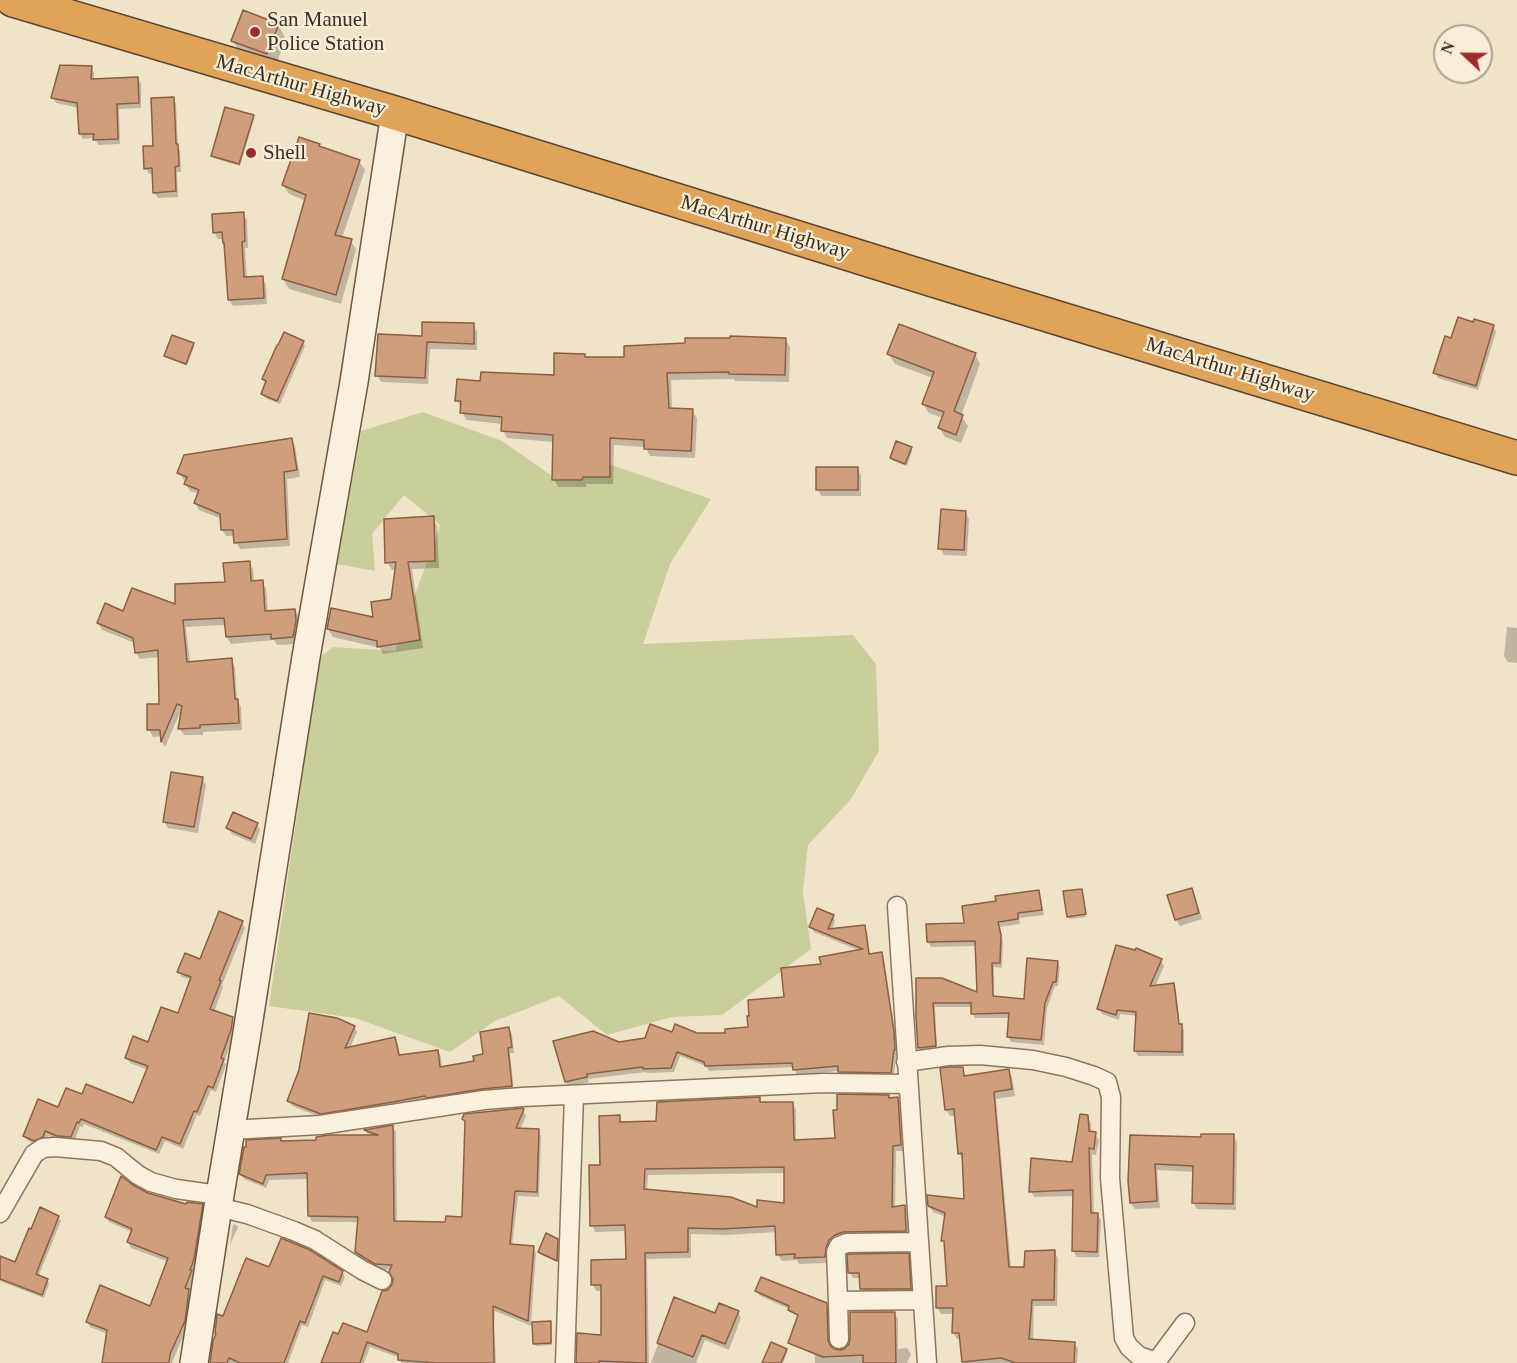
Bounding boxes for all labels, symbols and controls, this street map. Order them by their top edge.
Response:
place label: San Manuel Police Station [267,7,384,57]
north arrow [1433,24,1493,84]
marker: San Manuel Police Station [248,25,262,39]
text: N [1438,39,1458,56]
street label: MacArthur Highway [213,50,389,122]
place label: Shell [263,140,306,166]
marker: Shell [244,146,258,160]
street label: MacArthur Highway [677,190,853,266]
street label: MacArthur Highway [1142,332,1318,408]

